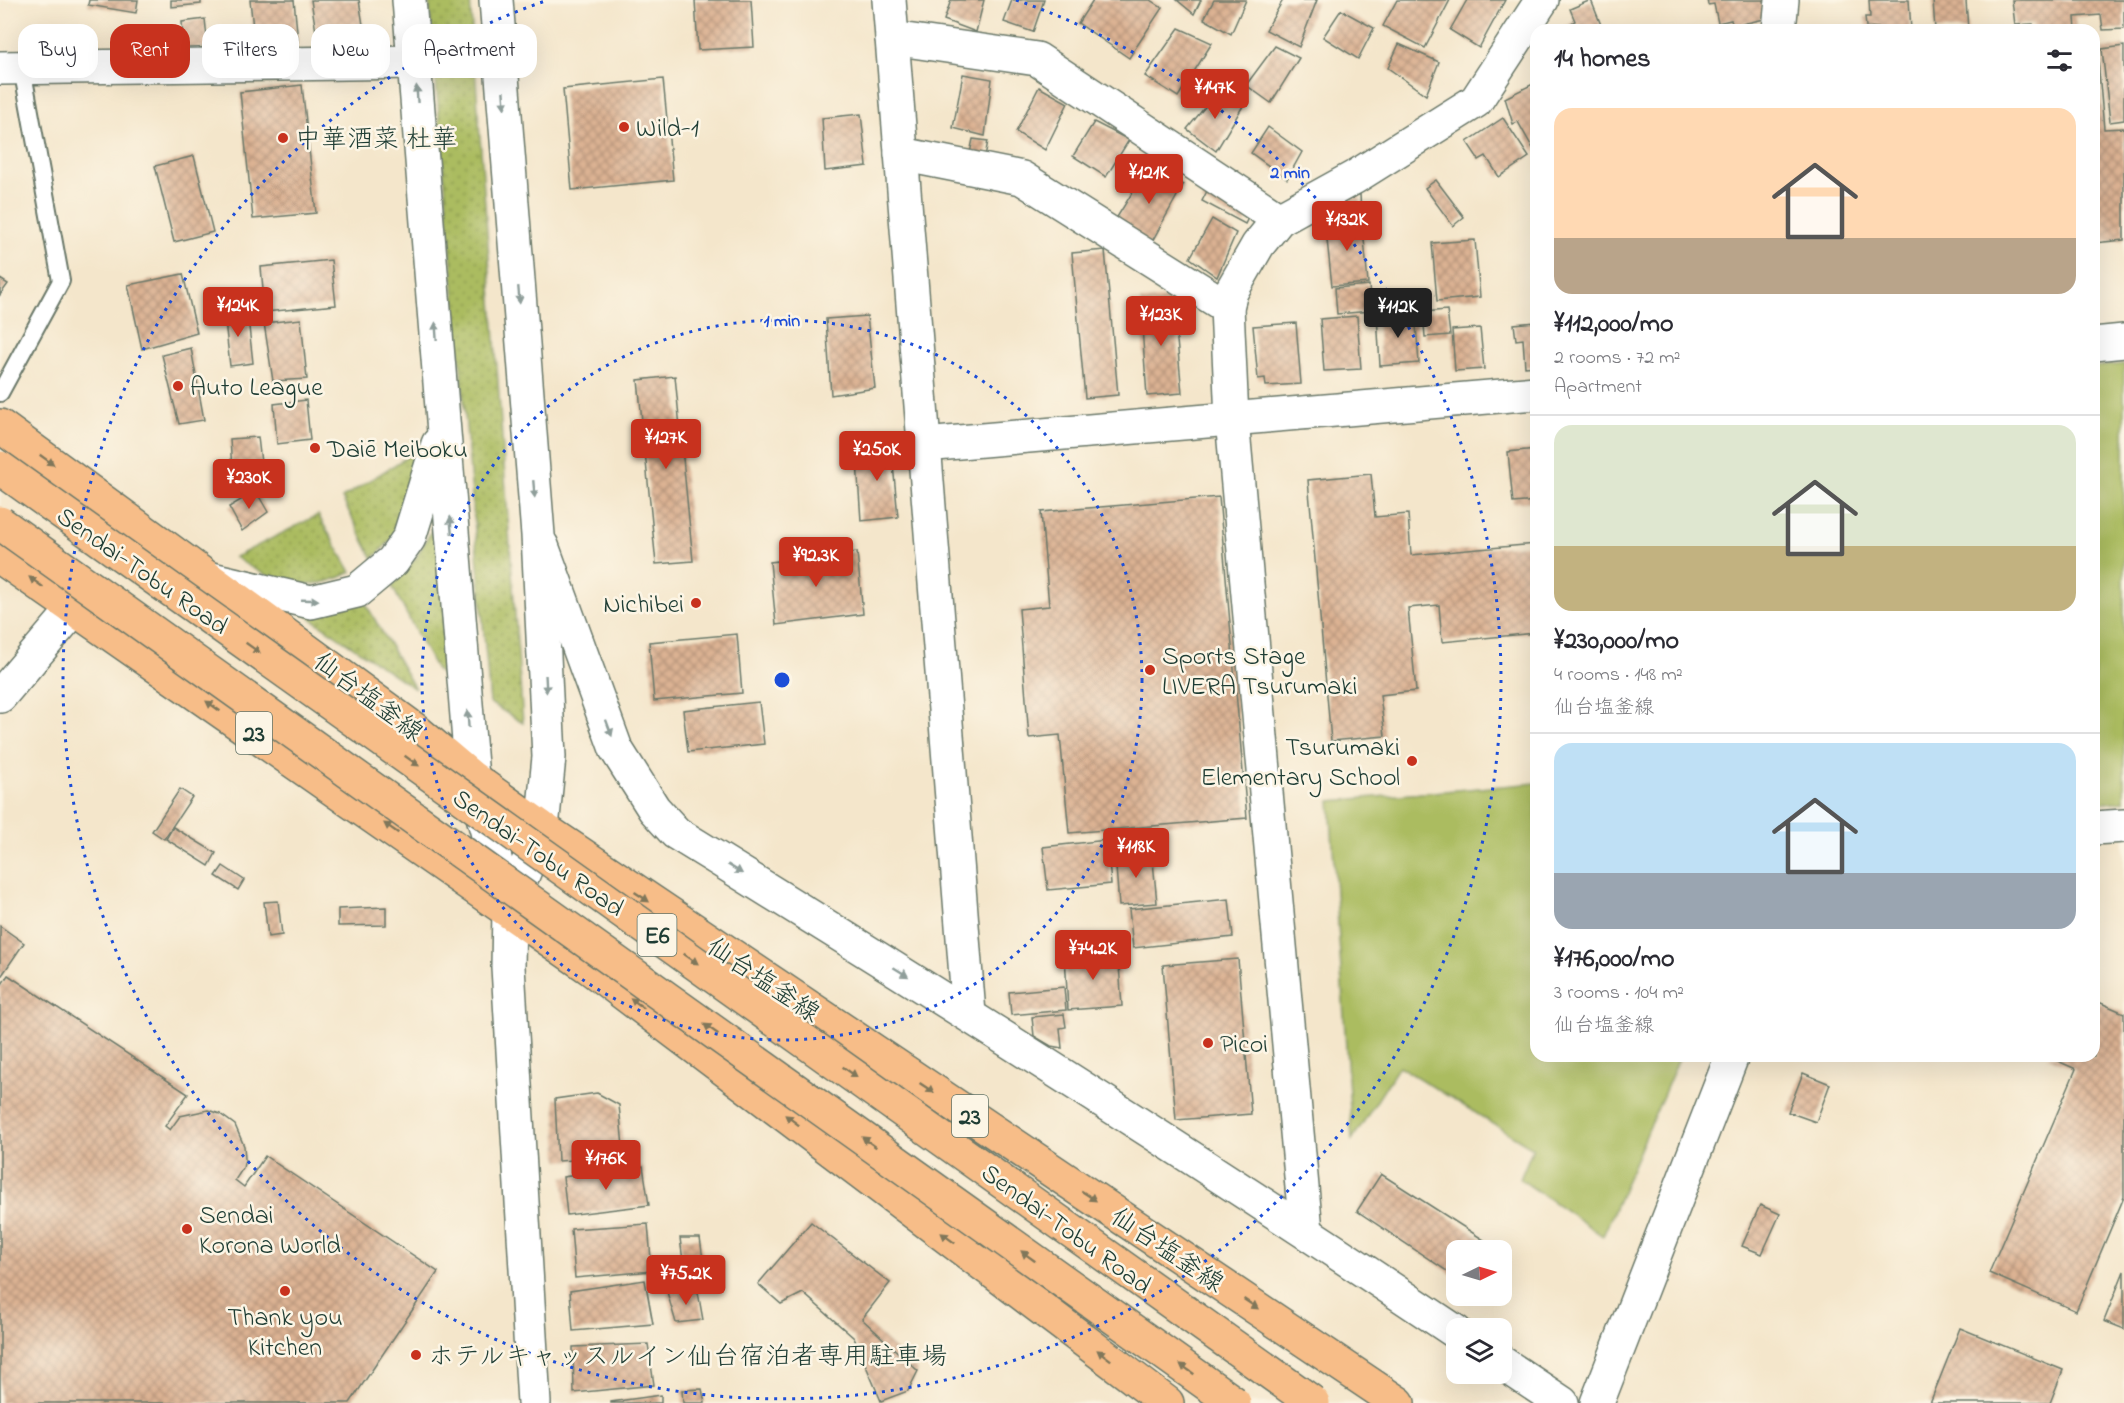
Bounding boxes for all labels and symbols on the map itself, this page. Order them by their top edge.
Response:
pin: ¥147K [1173,69,1257,120]
one-way arrow [413,85,422,104]
one-way arrow [499,91,508,110]
place label: Wild-1 [636,111,699,149]
marker: Wild-1 [617,120,631,134]
place label: 中華酒菜 杜華 [295,122,458,160]
marker: 中華酒菜 杜華 [276,131,290,145]
pin: ¥121K [1107,154,1191,205]
text: 2 min [1269,161,1310,187]
pin: ¥132K [1305,201,1389,252]
one-way arrow [514,285,524,304]
pin: ¥124K [196,287,280,338]
pin: ¥112K [1356,288,1440,339]
pin: ¥123K [1119,296,1203,347]
text: 1 min [764,309,800,335]
one-way arrow [431,321,440,340]
place label: Auto League [190,370,323,408]
marker: Auto League [171,379,185,393]
pin: ¥127K [624,419,708,470]
pin: ¥250K [835,431,919,482]
place label: Daiē Meiboku [326,432,468,470]
marker: Daiē Meiboku [308,441,322,455]
one-way arrow [39,454,55,466]
pin: ¥230K [207,459,291,510]
one-way arrow [529,480,539,499]
street label: Sendai-Tobu Road [47,499,235,646]
one-way arrow [446,516,456,535]
pin: ¥92.3K [767,537,865,588]
one-way arrow [28,576,44,588]
place label: Nichibei [603,587,684,625]
one-way arrow [301,595,320,605]
marker: Nichibei [689,596,703,610]
place label: Sports Stage LIVERA Tsurumaki [1162,639,1357,707]
one-way arrow [245,642,261,653]
street label: 仙台塩釜線 [304,644,431,753]
marker: Sports Stage LIVERA Tsurumaki [1143,663,1157,677]
centre of rings [772,670,792,690]
one-way arrow [541,674,550,693]
one-way arrow [205,700,222,711]
one-way arrow [463,710,472,729]
road number: 23 [236,712,272,754]
one-way arrow [604,719,614,737]
place label: Tsurumaki Elementary School [1201,730,1400,798]
marker: Tsurumaki Elementary School [1405,754,1419,768]
one-way arrow [403,755,419,767]
street label: Sendai-Tobu Road [443,781,631,928]
one-way arrow [384,822,400,834]
pin: ¥118K [1094,828,1178,879]
one-way arrow [727,863,743,874]
one-way arrow [634,891,650,903]
road number: E6 [638,914,676,956]
street label: 仙台塩釜線 [698,929,827,1034]
pin: ¥74.2K [1044,930,1142,981]
one-way arrow [682,953,698,965]
one-way arrow [893,966,909,977]
one-way arrow [629,997,645,1009]
one-way arrow [703,1023,719,1035]
place label: Picoi [1220,1027,1268,1065]
marker: Picoi [1201,1036,1215,1050]
one-way arrow [841,1066,857,1078]
one-way arrow [918,1082,935,1093]
road number: 23 [952,1095,988,1137]
one-way arrow [785,1115,800,1127]
one-way arrow [862,1137,877,1149]
pin: ¥176K [564,1140,648,1191]
street label: Sendai-Tobu Road [972,1156,1159,1306]
one-way arrow [1080,1190,1096,1202]
place label: Sendai Korona World [199,1198,341,1266]
street label: 仙台塩釜線 [1102,1199,1231,1304]
marker: Sendai Korona World [180,1222,194,1236]
one-way arrow [940,1232,956,1244]
north arrow [1446,1240,1512,1306]
one-way arrow [1021,1250,1037,1262]
pin: ¥75.2K [637,1255,735,1306]
marker: Thank you Kitchen [278,1284,292,1298]
one-way arrow [1242,1298,1258,1310]
place label: Thank you Kitchen [227,1300,343,1368]
place label: ホテルキャッスルイン仙台宿泊者専用駐車場 [428,1339,947,1377]
marker: ホテルキャッスルイン仙台宿泊者専用駐車場 [409,1348,423,1362]
one-way arrow [1096,1350,1111,1362]
one-way arrow [1179,1363,1195,1375]

